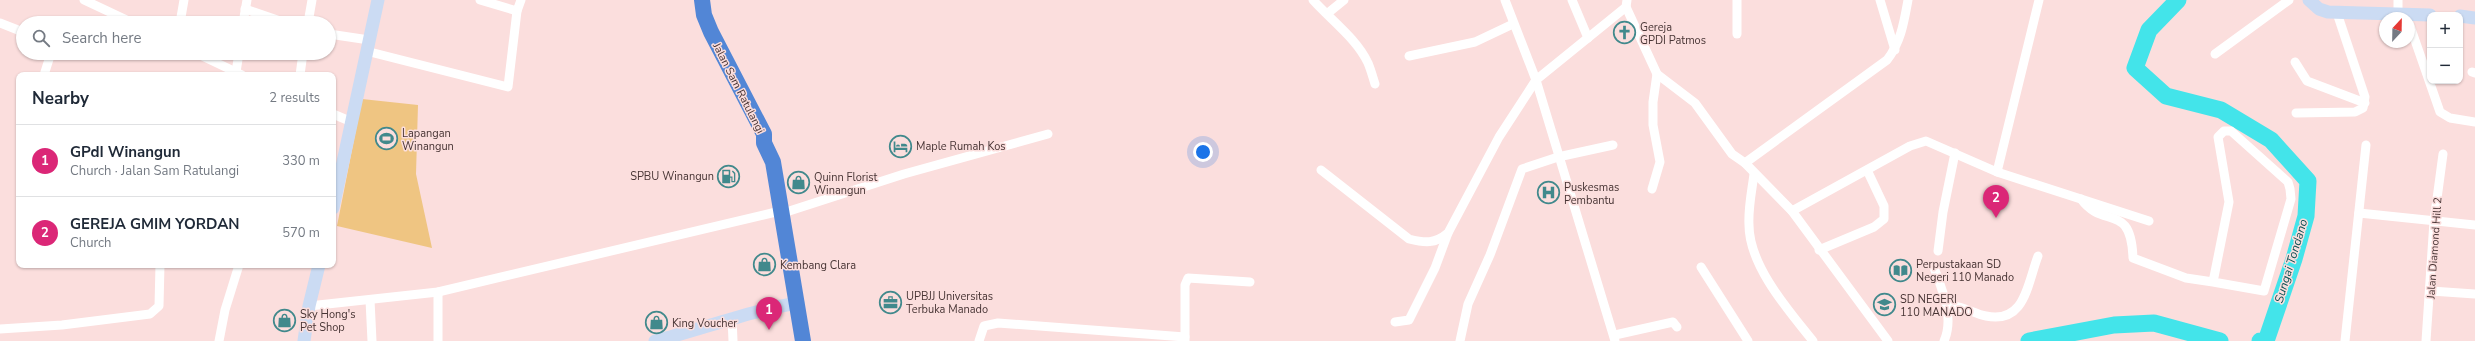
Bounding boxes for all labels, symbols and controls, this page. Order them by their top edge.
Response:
north arrow [2379,12,2415,48]
map controls [2427,12,2463,84]
button: + [2427,12,2463,48]
search box [16,16,336,60]
church icon: Gereja GPDI Patmos [1611,20,1637,46]
place label: Gereja GPDI Patmos [1640,20,1706,48]
icon: search [30,27,52,49]
text: Search here [62,28,142,48]
street label: Jalan Sam Ratulangi [709,39,768,136]
button: − [2427,48,2463,84]
text: Nearby [32,87,89,110]
text: 2 results [269,89,320,107]
sports icon: Lapangan Winangun [373,126,399,152]
place label: Lapangan Winangun [402,126,454,154]
hotel icon: Maple Rumah Kos [887,133,913,159]
place label: Maple Rumah Kos [916,139,1006,154]
text: GPdI Winangun [70,142,181,162]
your location [1193,142,1213,162]
text: 1 [41,152,49,170]
text: 330 m [282,152,320,170]
text: Church · Jalan Sam Ratulangi [70,162,239,180]
fuel station icon: SPBU Winangun [716,163,742,189]
place label: SPBU Winangun [630,169,714,184]
shop icon: Quinn Florist Winangun [786,170,812,196]
place label: Quinn Florist Winangun [814,170,878,198]
hospital icon: Puskesmas Pembantu [1536,180,1562,206]
place label: Puskesmas Pembantu [1564,180,1619,208]
pin: 2 [1983,185,2009,218]
street label: Jalan Diamond Hill 2 [2423,197,2446,300]
text: GEREJA GMIM YORDAN [70,214,240,234]
water label: Sungai Tondano [2271,217,2311,305]
text: 2 [41,224,49,242]
text: 570 m [282,224,320,242]
text: Church [70,234,111,252]
shop icon: Kembang Clara [752,252,778,278]
library icon: Perpustakaan SD Negeri 110 Manado [1888,257,1914,283]
place label: Perpustakaan SD Negeri 110 Manado [1916,257,2014,285]
place label: Kembang Clara [780,258,856,273]
office icon: UPBJJ Universitas Terbuka Manado [877,289,903,315]
place label: UPBJJ Universitas Terbuka Manado [906,289,993,317]
school or university icon: SD NEGERI 110 MANADO [1871,292,1897,318]
place label: SD NEGERI 110 MANADO [1900,292,1973,320]
pin: 1 [756,297,782,330]
shop icon: Sky Hong's Pet Shop [272,307,298,333]
place label: Sky Hong's Pet Shop [300,307,355,335]
shop icon: King Voucher [643,310,669,336]
place label: King Voucher [672,316,737,331]

